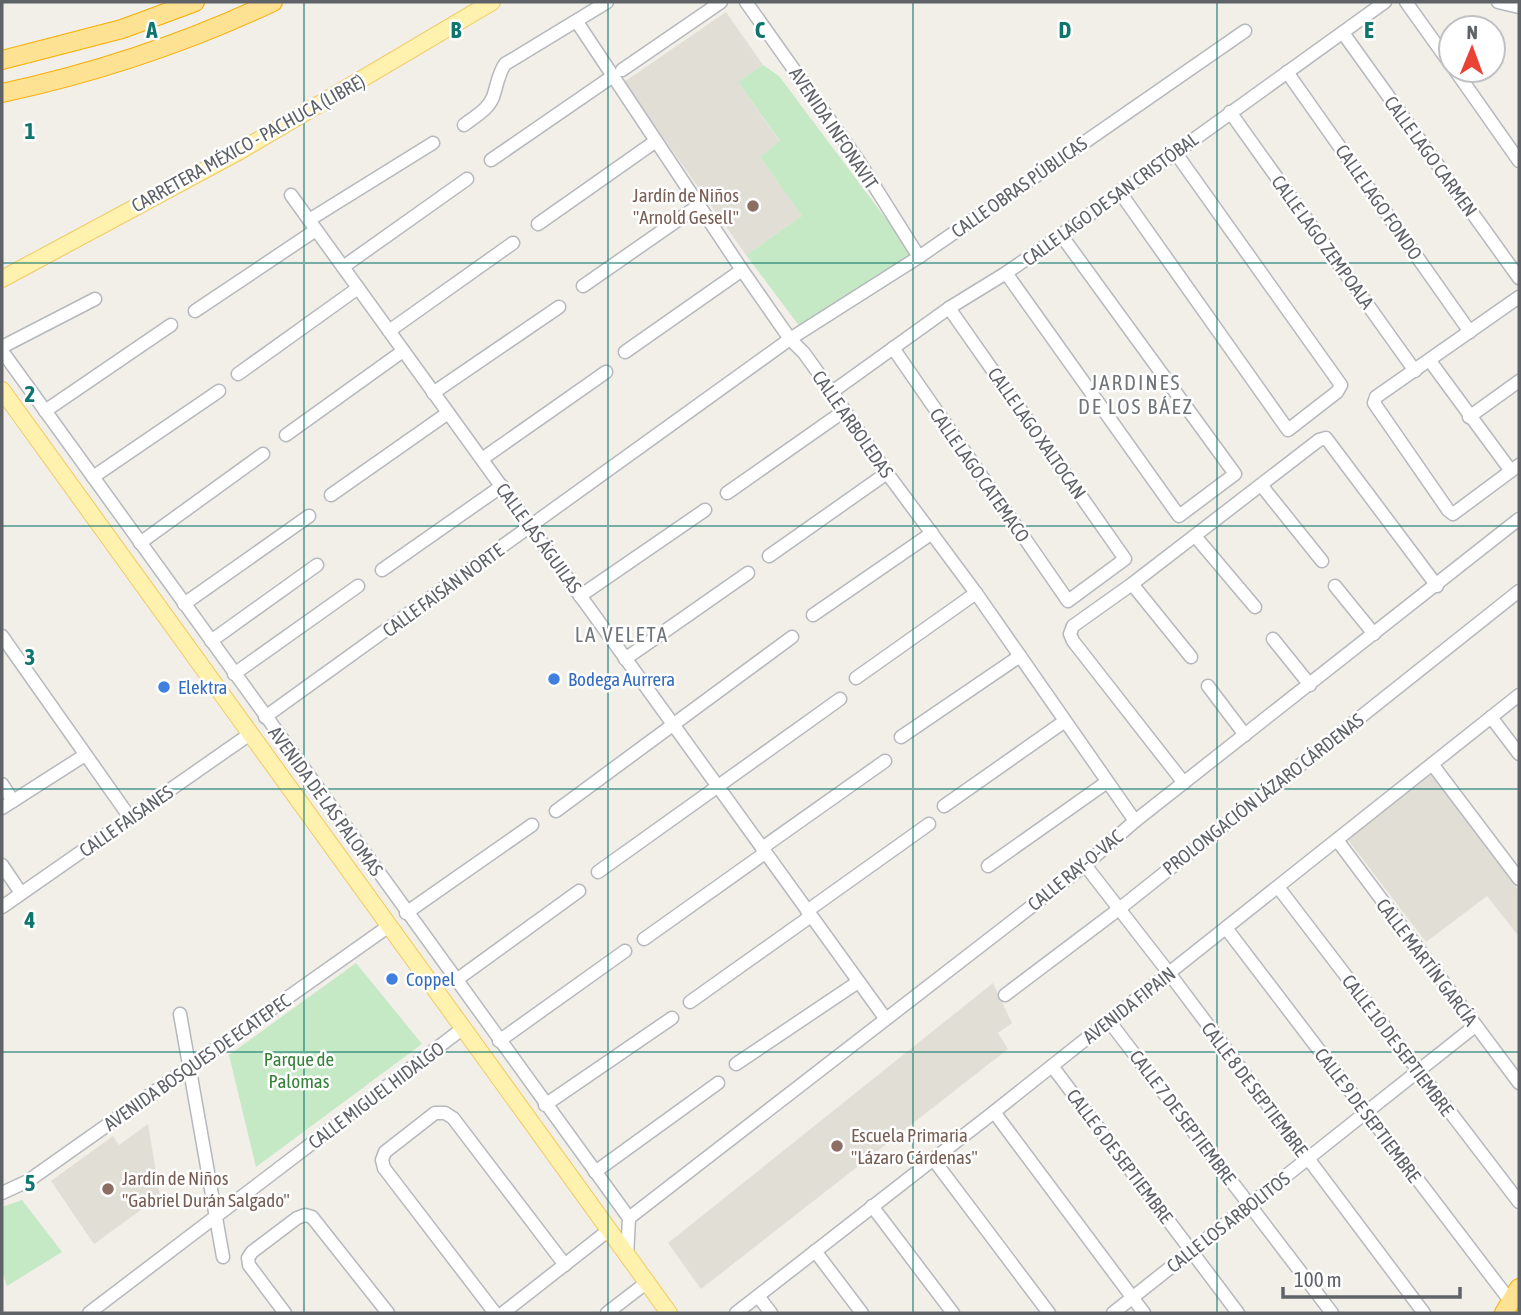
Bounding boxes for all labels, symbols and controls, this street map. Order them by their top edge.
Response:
north arrow [1437,14,1507,84]
text: A [145,17,158,43]
text: B [451,17,462,43]
text: C [755,17,766,43]
text: D [1059,17,1072,43]
text: E [1364,17,1374,43]
text: N [1466,21,1478,43]
street label: AVENIDA INFONAVIT [785,63,883,194]
street label: CARRETERA MÉXICO - PACHUCA (LIBRE) [128,70,368,216]
street label: CALLE LAGO CARMEN [1380,92,1482,220]
text: 1 [25,118,36,144]
street label: CALLE LAGO DE SAN CRISTÓBAL [1018,127,1203,270]
street label: CALLE OBRAS PÚBLICAS [947,132,1091,242]
street label: CALLE LAGO FONDO [1331,140,1427,264]
street label: CALLE LAGO ZEMPOALA [1267,171,1379,314]
place label: Jardín de Niños "Arnold Gesell" [633,184,739,228]
marker: Jardín de Niños "Arnold Gesell" [745,198,761,214]
street label: CALLE LAGO XALTOCAN [983,363,1091,503]
street label: CALLE ARBOLEDAS [808,366,898,482]
district label: JARDINES DE LOS BÁEZ [1078,370,1194,418]
text: 2 [25,381,35,407]
street label: CALLE LAGO CATEMACO [926,404,1034,546]
street label: CALLE LAS ÁGUILAS [492,479,586,597]
street label: CALLE FAISÁN NORTE [378,539,508,641]
district label: LA VELETA [575,622,669,646]
text: 3 [25,644,35,670]
place label: Bodega Aurrera [568,668,675,690]
marker: Bodega Aurrera [546,671,562,687]
place label: Elektra [178,676,227,698]
marker: Elektra [156,679,172,695]
street label: PROLONGACIÓN LÁZARO CÁRDENAS [1158,709,1368,879]
street label: AVENIDA DE LAS PALOMAS [264,722,388,880]
street label: CALLE FAISANES [75,781,177,861]
street label: CALLE RAY-O-VAC [1023,825,1127,915]
street label: CALLE MARTÍN GARCÍA [1372,894,1482,1030]
text: 4 [24,907,36,933]
street label: AVENIDA FIPAIN [1078,962,1180,1048]
place label: Coppel [406,968,455,990]
street label: CALLE 10 DE SEPTIEMBRE [1338,970,1458,1120]
marker: Coppel [384,971,400,987]
street label: AVENIDA BOSQUES DE ECATEPEC [99,989,295,1135]
street label: CALLE 8 DE SEPTIEMBRE [1197,1018,1313,1160]
street label: CALLE MIGUEL HIDALGO [304,1037,448,1153]
street label: CALLE 9 DE SEPTIEMBRE [1310,1044,1426,1186]
street label: CALLE 7 DE SEPTIEMBRE [1125,1046,1241,1188]
park label: Parque de Palomas [264,1048,334,1092]
street label: CALLE 6 DE SEPTIEMBRE [1062,1085,1178,1227]
place label: Escuela Primaria "Lázaro Cárdenas" [851,1124,978,1168]
marker: Escuela Primaria "Lázaro Cárdenas" [829,1138,845,1154]
place label: Jardín de Niños "Gabriel Durán Salgado" [122,1167,290,1211]
street label: CALLE LOS ARBOLITOS [1162,1167,1294,1277]
text: 5 [25,1170,36,1196]
marker: Jardín de Niños "Gabriel Durán Salgado" [100,1181,116,1197]
scale bar [1283,1256,1460,1300]
text: 100 m [1294,1267,1342,1291]

